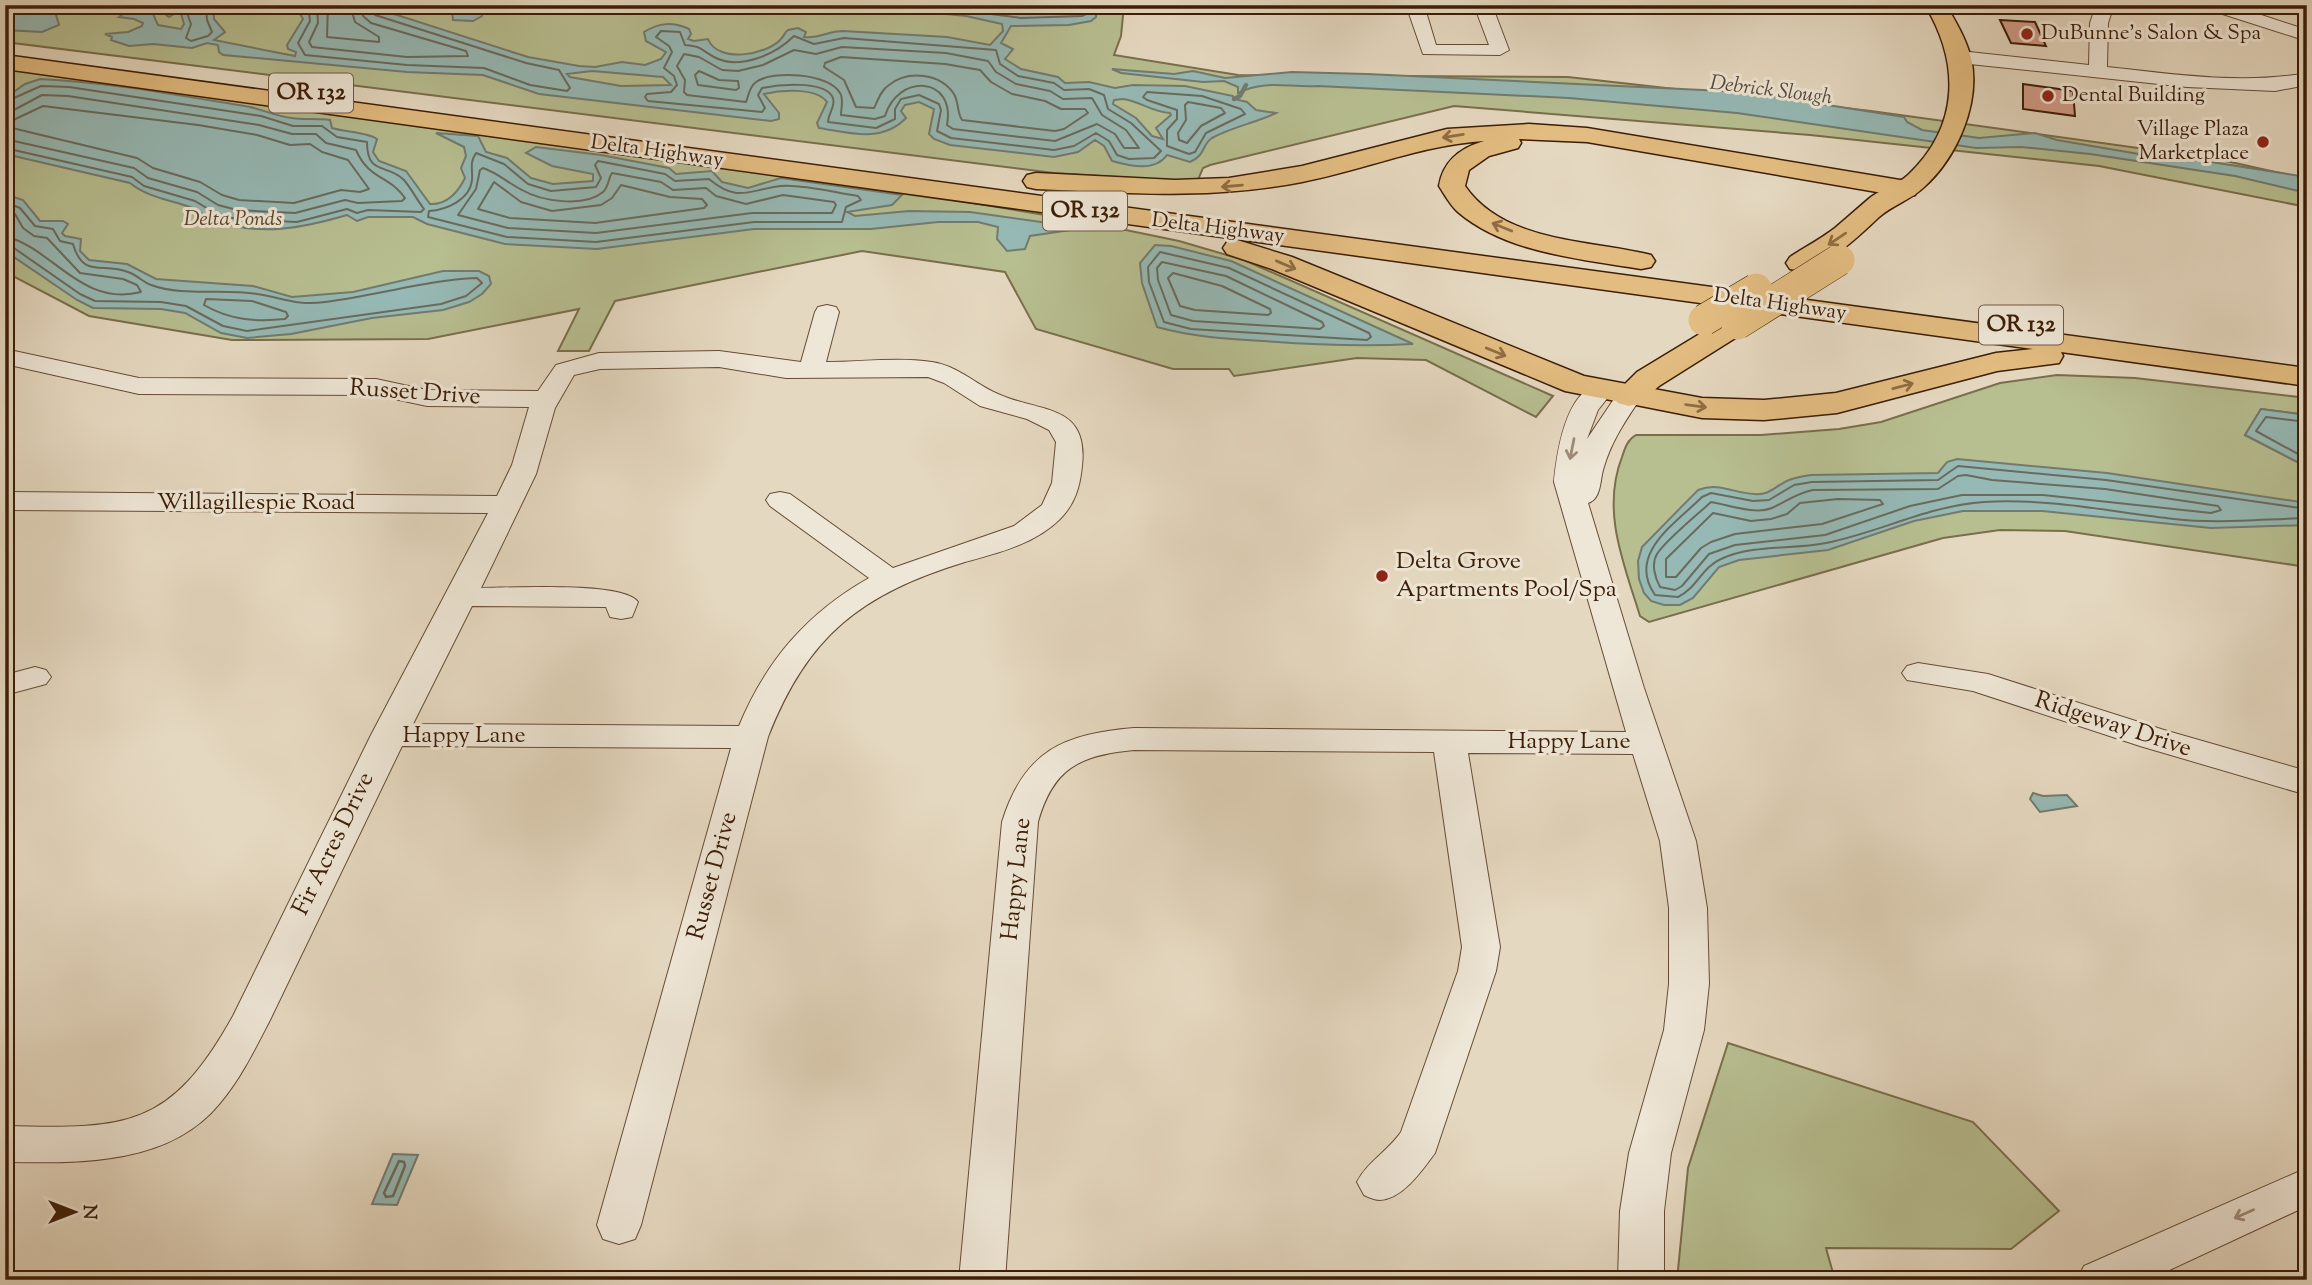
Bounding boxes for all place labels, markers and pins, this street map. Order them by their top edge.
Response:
place label: DuBunne's Salon & Spa [2041,19,2262,49]
marker: DuBunne's Salon & Spa [2019,26,2035,42]
place label: Dental Building [2062,81,2205,111]
marker: Dental Building [2040,88,2056,104]
place label: Village Plaza Marketplace [2137,115,2249,169]
marker: Village Plaza Marketplace [2255,134,2271,150]
place label: Delta Grove Apartments Pool/Spa [1396,545,1617,607]
marker: Delta Grove Apartments Pool/Spa [1374,568,1390,584]

